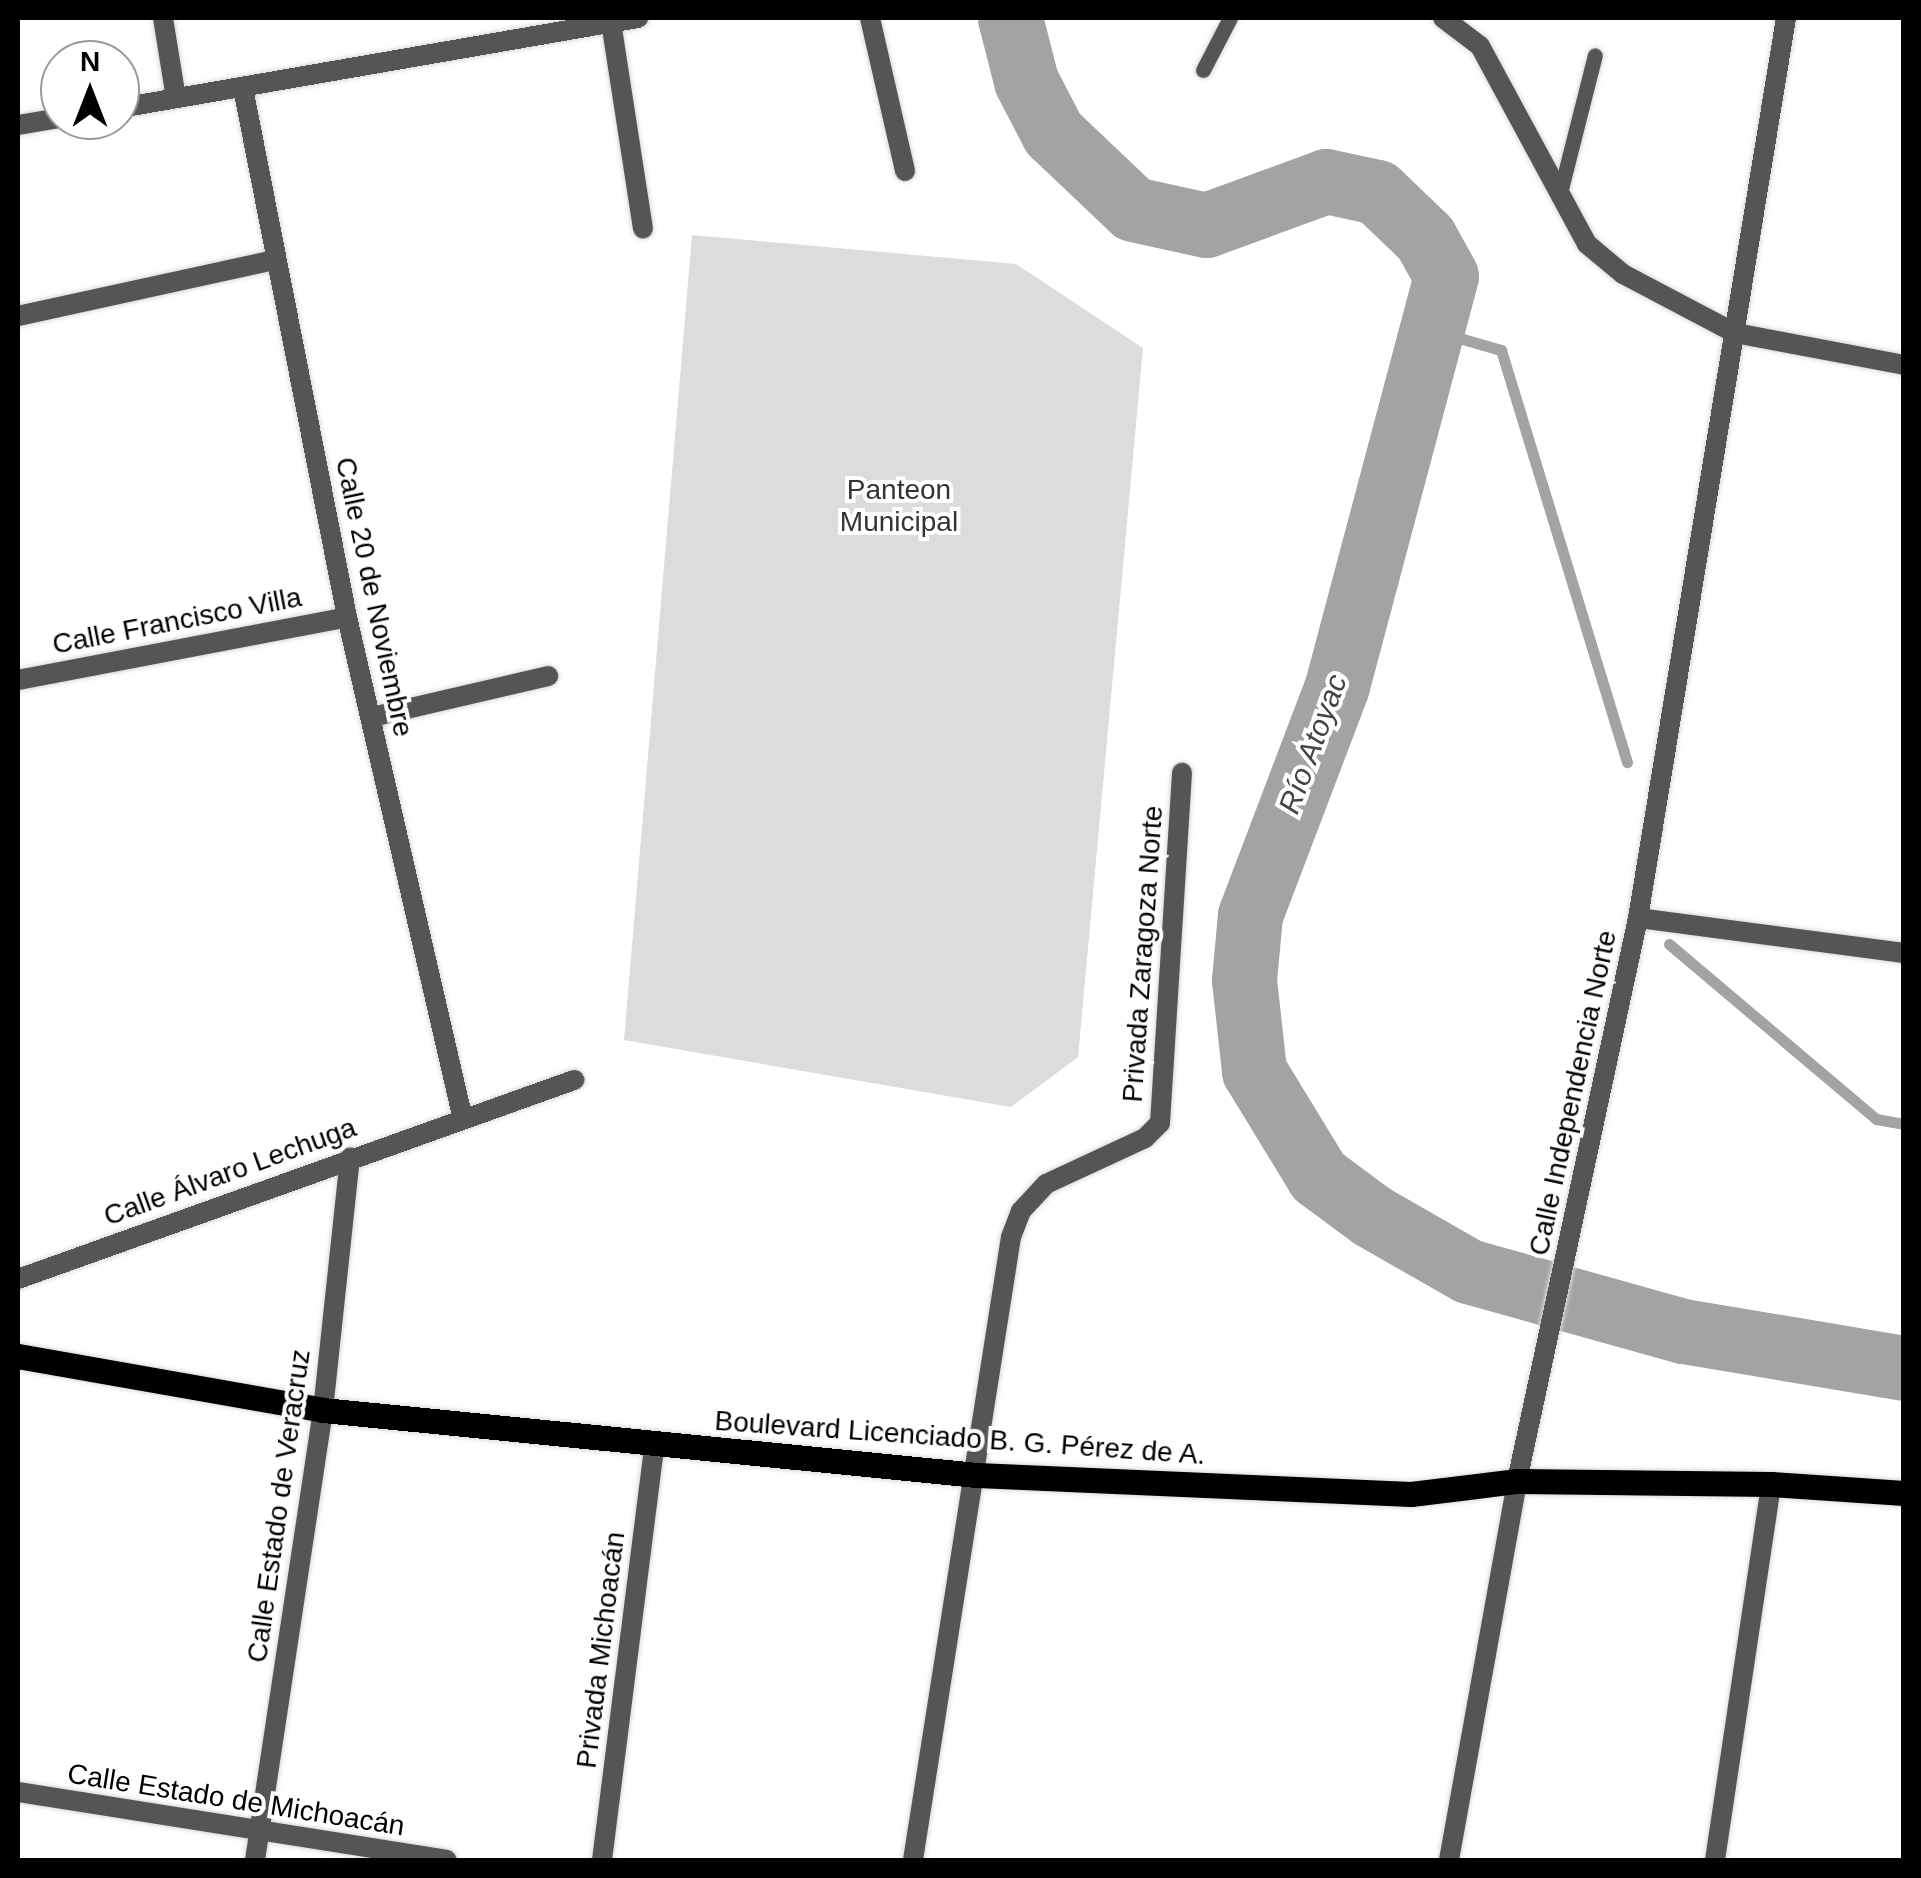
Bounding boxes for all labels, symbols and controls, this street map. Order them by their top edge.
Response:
north arrow [40,40,140,140]
text: N [80,46,100,77]
street label: Calle 20 de Noviembre [328,454,420,740]
park label: Panteon Municipal [840,473,958,539]
street label: Calle Francisco Villa [50,580,304,662]
water label: Río Atoyac [1271,669,1355,819]
street label: Privada Zaragoza Norte [1116,805,1170,1103]
street label: Calle Independencia Norte [1522,927,1624,1259]
street label: Calle Álvaro Lechuga [99,1111,361,1233]
street label: Calle Estado de Veracruz [240,1347,318,1665]
street label: Boulevard Licenciado B. G. Pérez de A. [713,1404,1207,1472]
street label: Privada Michoacán [570,1530,632,1770]
street label: Calle Estado de Michoacán [65,1757,407,1843]

